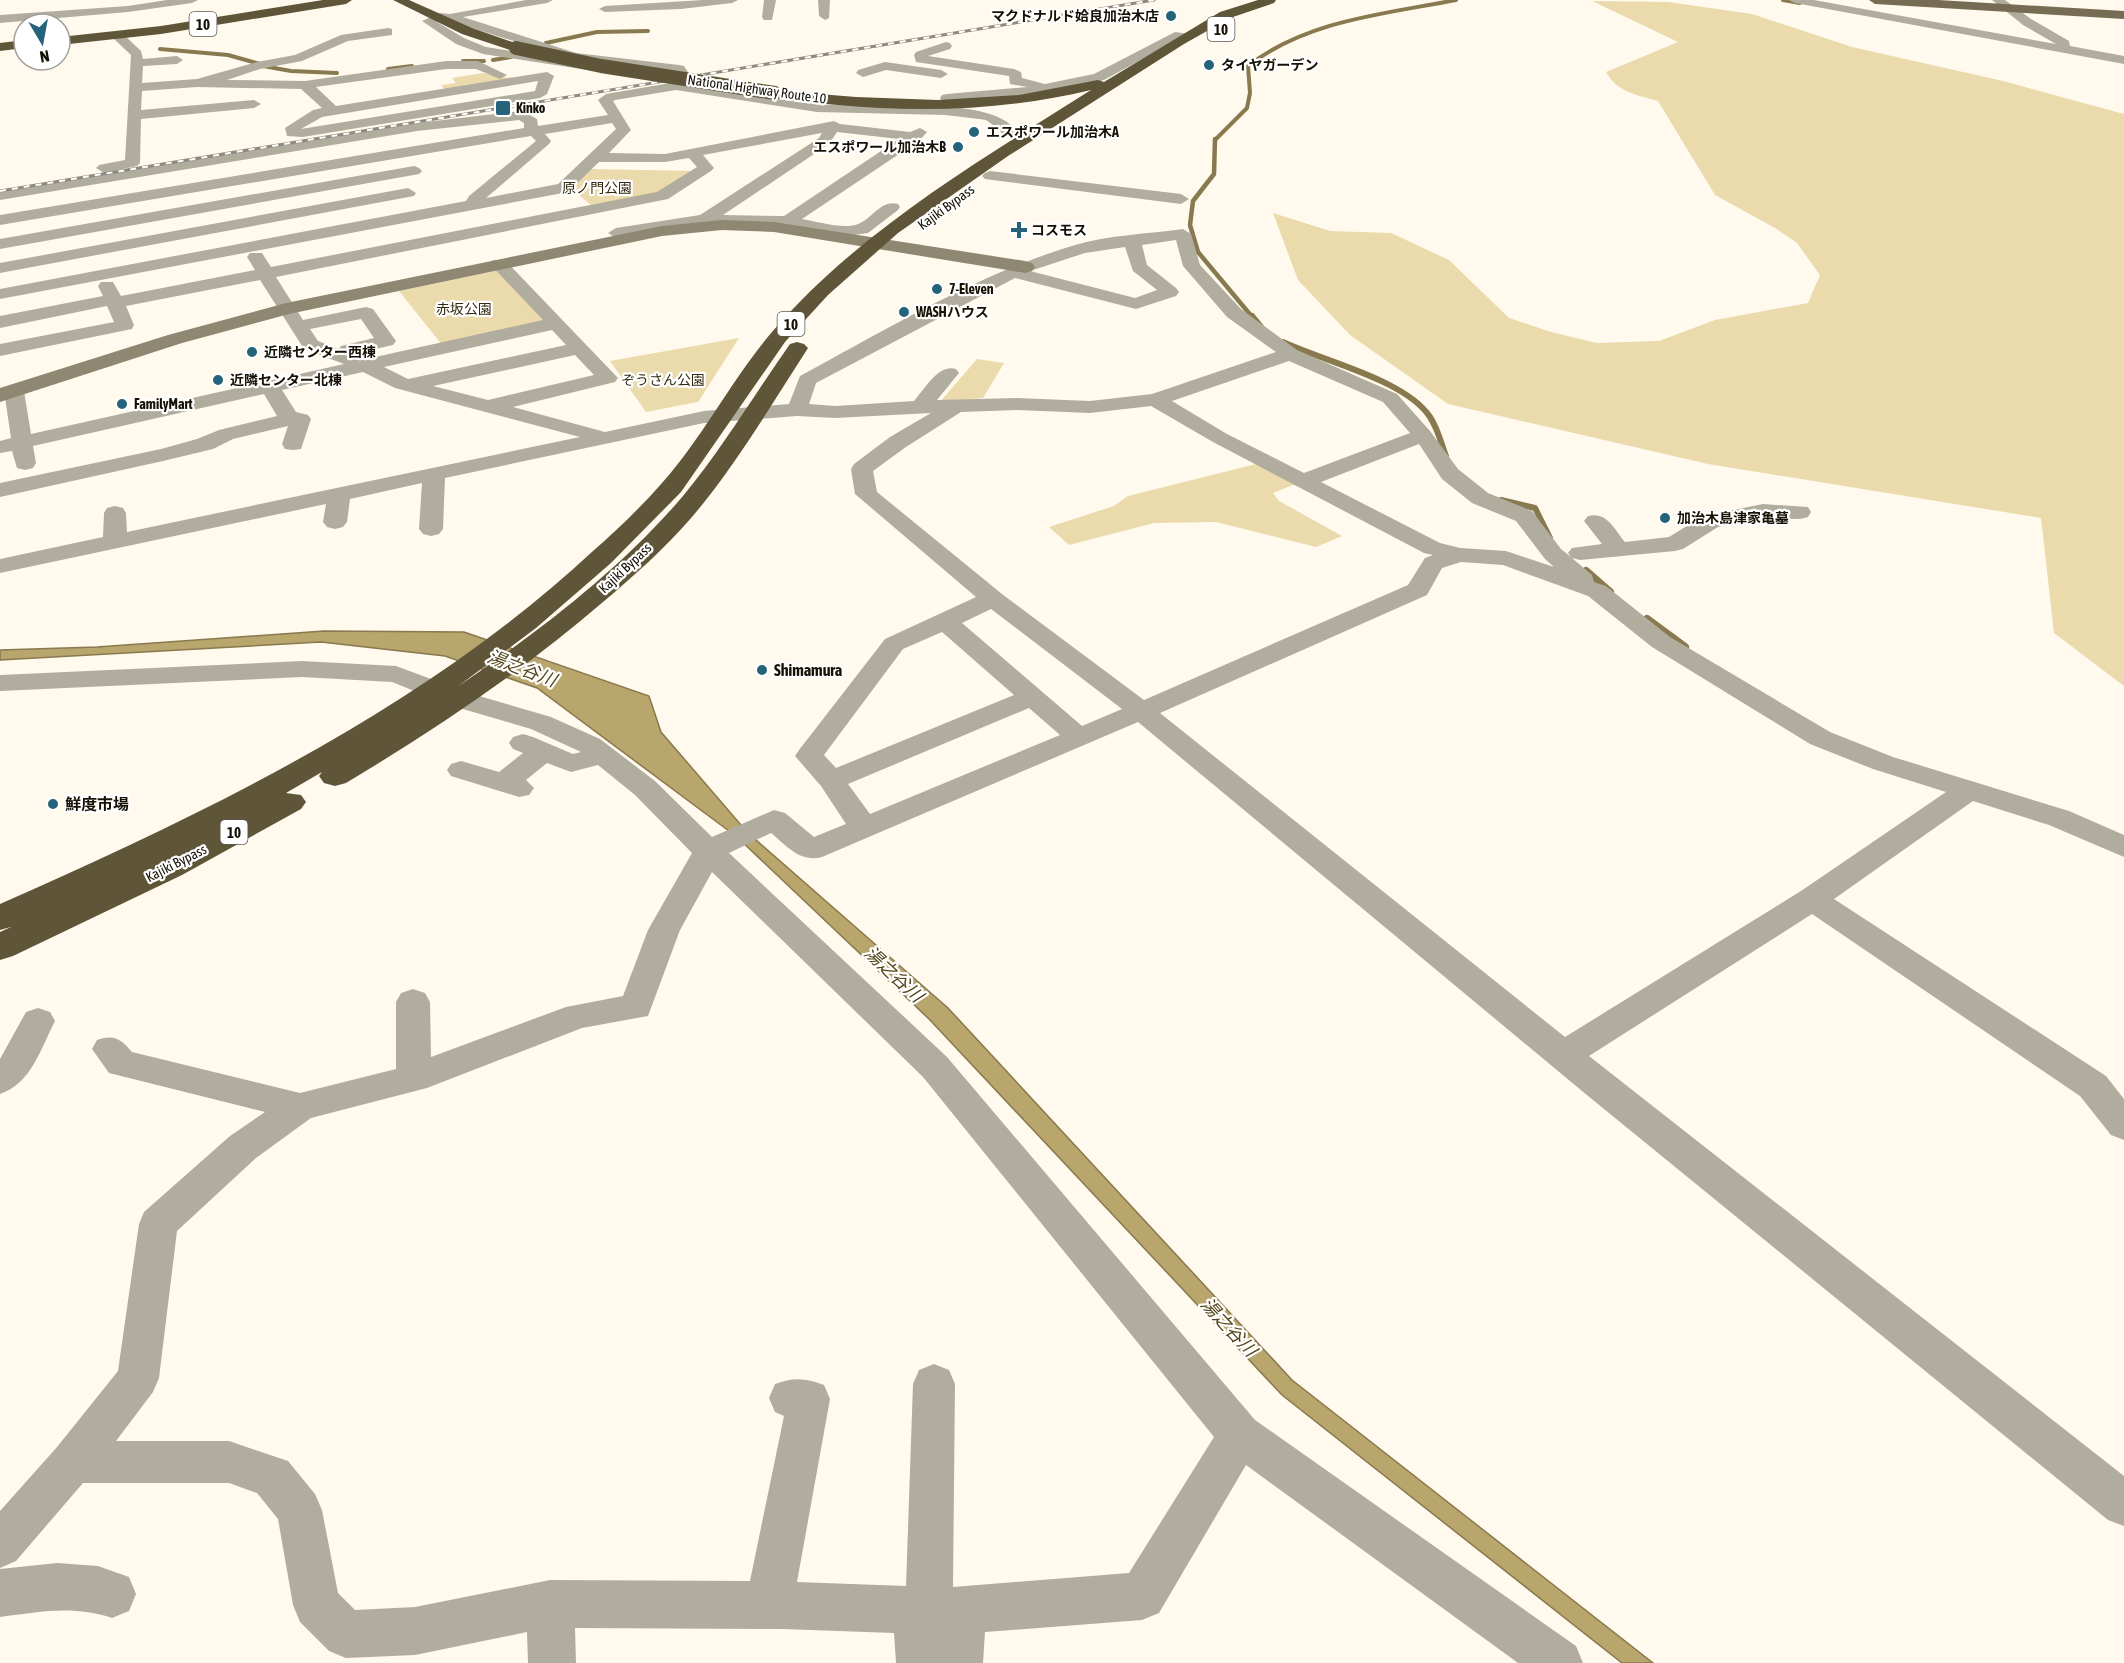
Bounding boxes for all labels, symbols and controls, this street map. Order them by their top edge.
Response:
place label: マクドナルド姶良加治木店 [991,8,1159,24]
marker: マクドナルド姶良加治木店 [1164,9,1178,23]
north arrow [12,12,72,72]
road number: 10 [190,12,216,36]
road number: 10 [1208,17,1234,41]
text: N [38,47,51,66]
place label: タイヤガーデン [1221,57,1319,73]
marker: タイヤガーデン [1202,58,1216,72]
street label: National Highway Route 10 [687,71,828,107]
marker: Kinko [494,99,512,117]
place label: Kinko [516,100,546,116]
place label: エスポワール加治木A [986,124,1119,140]
marker: エスポワール加治木A [967,125,981,139]
place label: エスポワール加治木B [813,139,946,155]
marker: エスポワール加治木B [951,140,965,154]
park label: 原ノ門公園 [562,180,632,196]
street label: Kajiki Bypass [915,181,977,233]
place label: コスモス [1031,222,1087,238]
marker: コスモス [1012,223,1026,237]
place label: 7-Eleven [949,281,994,297]
marker: 7-Eleven [930,282,944,296]
park label: 赤坂公園 [436,301,492,317]
place label: WASHハウス [915,304,989,320]
marker: WASHハウス [897,305,911,319]
road number: 10 [778,312,804,336]
place label: 近隣センター西棟 [264,344,376,360]
marker: 近隣センター西棟 [245,345,259,359]
place label: 近隣センター北棟 [230,372,342,388]
park label: ぞうさん公園 [621,372,705,388]
marker: 近隣センター北棟 [211,373,225,387]
place label: FamilyMart [134,396,192,412]
marker: FamilyMart [115,397,129,411]
place label: 加治木島津家亀墓 [1677,510,1789,526]
marker: 加治木島津家亀墓 [1658,511,1672,525]
street label: Kajiki Bypass [595,540,655,596]
water label: 湯之谷川 [485,645,561,691]
place label: Shimamura [774,661,842,679]
marker: Shimamura [755,663,769,677]
place label: 鮮度市場 [65,795,129,813]
marker: 鮮度市場 [46,797,60,811]
road number: 10 [220,820,248,844]
street label: Kajiki Bypass [143,841,209,885]
water label: 湯之谷川 [861,942,929,1008]
water label: 湯之谷川 [1197,1294,1263,1362]

